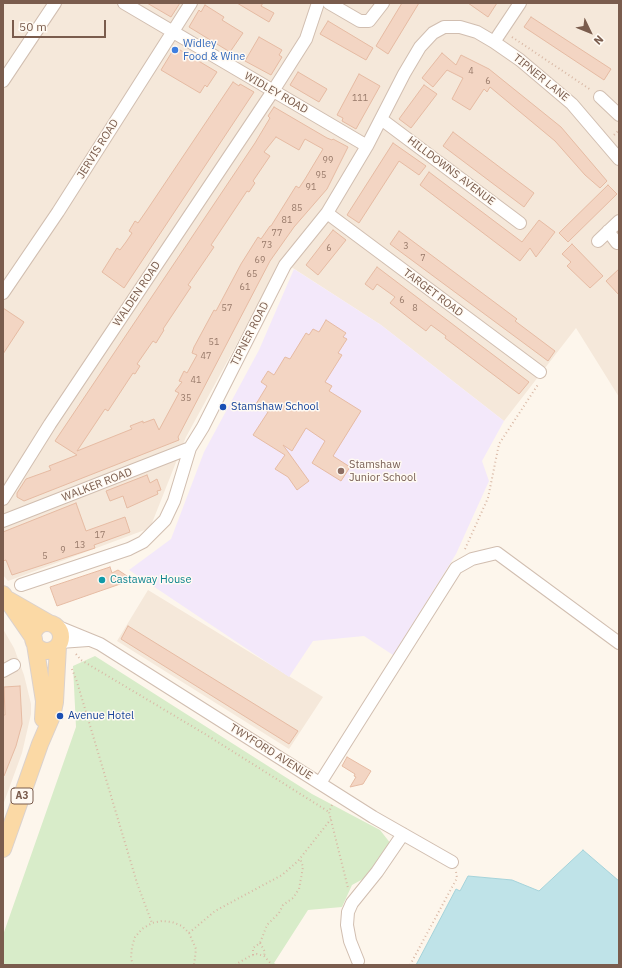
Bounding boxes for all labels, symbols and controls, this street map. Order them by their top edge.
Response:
scale bar [14,12,108,38]
north arrow [570,12,610,52]
text: 50 m [19,19,47,34]
text: N [591,32,607,48]
place label: Widley Food & Wine [183,37,245,63]
marker: Widley Food & Wine [170,45,180,55]
street label: TIPNER LANE [510,51,572,105]
house number: 4 [468,66,474,76]
street label: WIDLEY ROAD [242,69,310,117]
house number: 6 [485,76,491,86]
house number: 111 [352,93,368,103]
street label: JERVIS ROAD [74,117,122,181]
street label: HILLDOWNS AVENUE [405,134,497,208]
house number: 99 [323,155,333,165]
house number: 95 [316,170,326,180]
house number: 91 [306,182,316,192]
house number: 85 [292,203,302,213]
house number: 81 [282,215,292,225]
house number: 77 [272,228,282,238]
house number: 73 [262,240,272,250]
house number: 3 [403,241,409,251]
house number: 6 [326,243,332,253]
house number: 7 [420,253,426,263]
house number: 69 [255,255,265,265]
street label: WALDEN ROAD [110,259,164,329]
street label: TARGET ROAD [400,266,466,320]
house number: 65 [247,269,257,279]
house number: 61 [240,282,250,292]
house number: 6 [399,295,405,305]
street label: TIPNER ROAD [228,300,272,368]
house number: 57 [222,303,232,313]
house number: 8 [412,303,418,313]
house number: 51 [209,337,219,347]
house number: 47 [201,351,211,361]
house number: 41 [191,375,201,385]
house number: 35 [181,393,191,403]
place label: Stamshaw School [231,400,319,414]
marker: Stamshaw School [218,402,228,412]
place label: Stamshaw Junior School [349,458,416,484]
street label: WALKER ROAD [60,466,134,504]
marker: Stamshaw Junior School [336,466,346,476]
house number: 17 [95,530,105,540]
house number: 13 [75,540,85,550]
house number: 9 [60,545,66,555]
house number: 5 [42,551,48,561]
place label: Castaway House [110,573,192,587]
marker: Castaway House [97,575,107,585]
place label: Avenue Hotel [68,709,134,723]
marker: Avenue Hotel [55,711,65,721]
street label: TWYFORD AVENUE [227,721,315,783]
road number: A3 [11,788,33,804]

